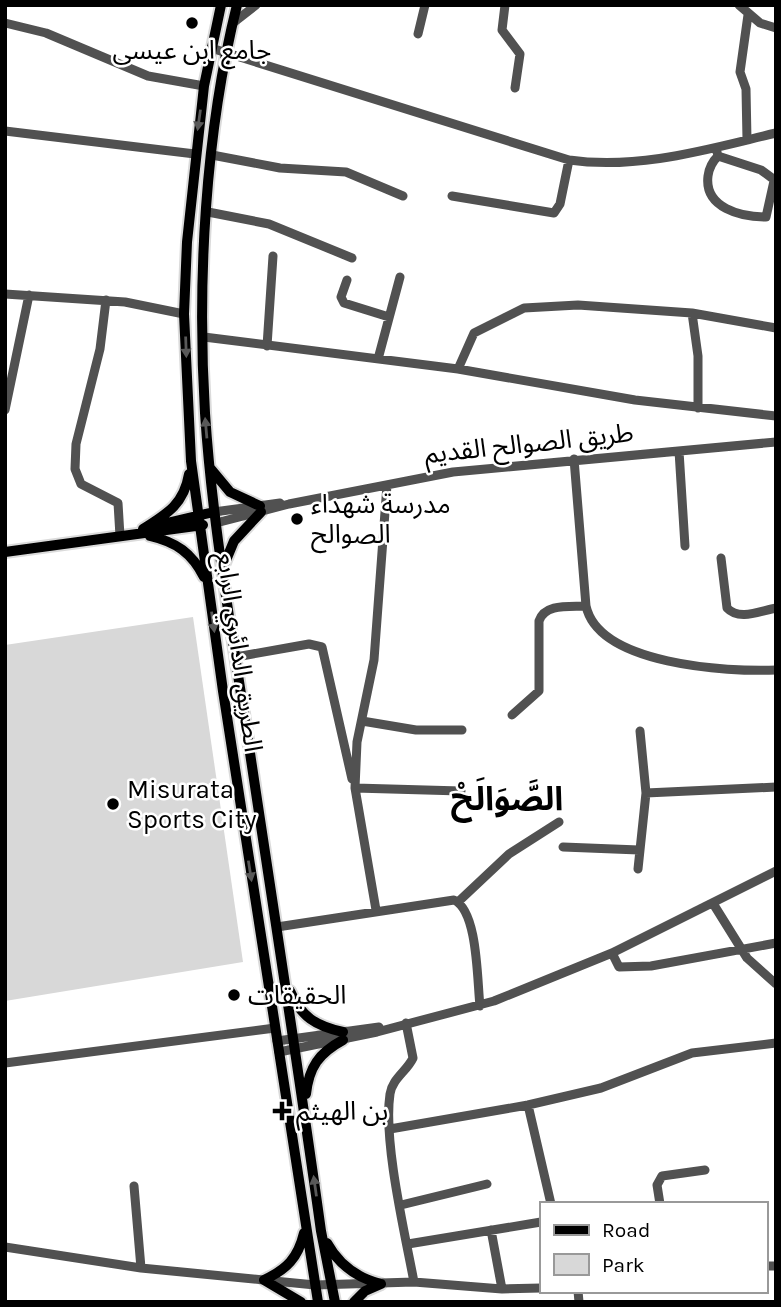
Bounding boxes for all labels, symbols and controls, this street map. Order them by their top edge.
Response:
marker: جامع ابن عيسى [184,15,200,31]
place label: جامع ابن عيسى [113,35,271,70]
one-way arrow [193,110,204,132]
one-way arrow [180,336,191,358]
one-way arrow [200,417,211,439]
street label: طريق الصوالح القديم [423,417,636,474]
place label: مدرسة شهداء الصوالح [311,489,451,554]
marker: مدرسة شهداء الصوالح [289,511,305,527]
street label: الطريق الدائري الرابع [206,550,269,755]
one-way arrow [207,611,218,633]
place label: Misurata Sports City [127,774,257,835]
district label: الصَّوَالَحْ [451,776,563,823]
marker: Misurata Sports City [105,796,121,812]
one-way arrow [245,860,256,882]
place label: الحقيقات [248,980,346,1011]
marker: الحقيقات [226,987,242,1003]
place label: بن الهيثم [296,1096,388,1131]
marker: بن الهيثم [274,1103,290,1119]
one-way arrow [309,1175,320,1197]
legend [540,1202,767,1293]
text: Road [602,1218,650,1242]
text: Park [602,1253,645,1277]

